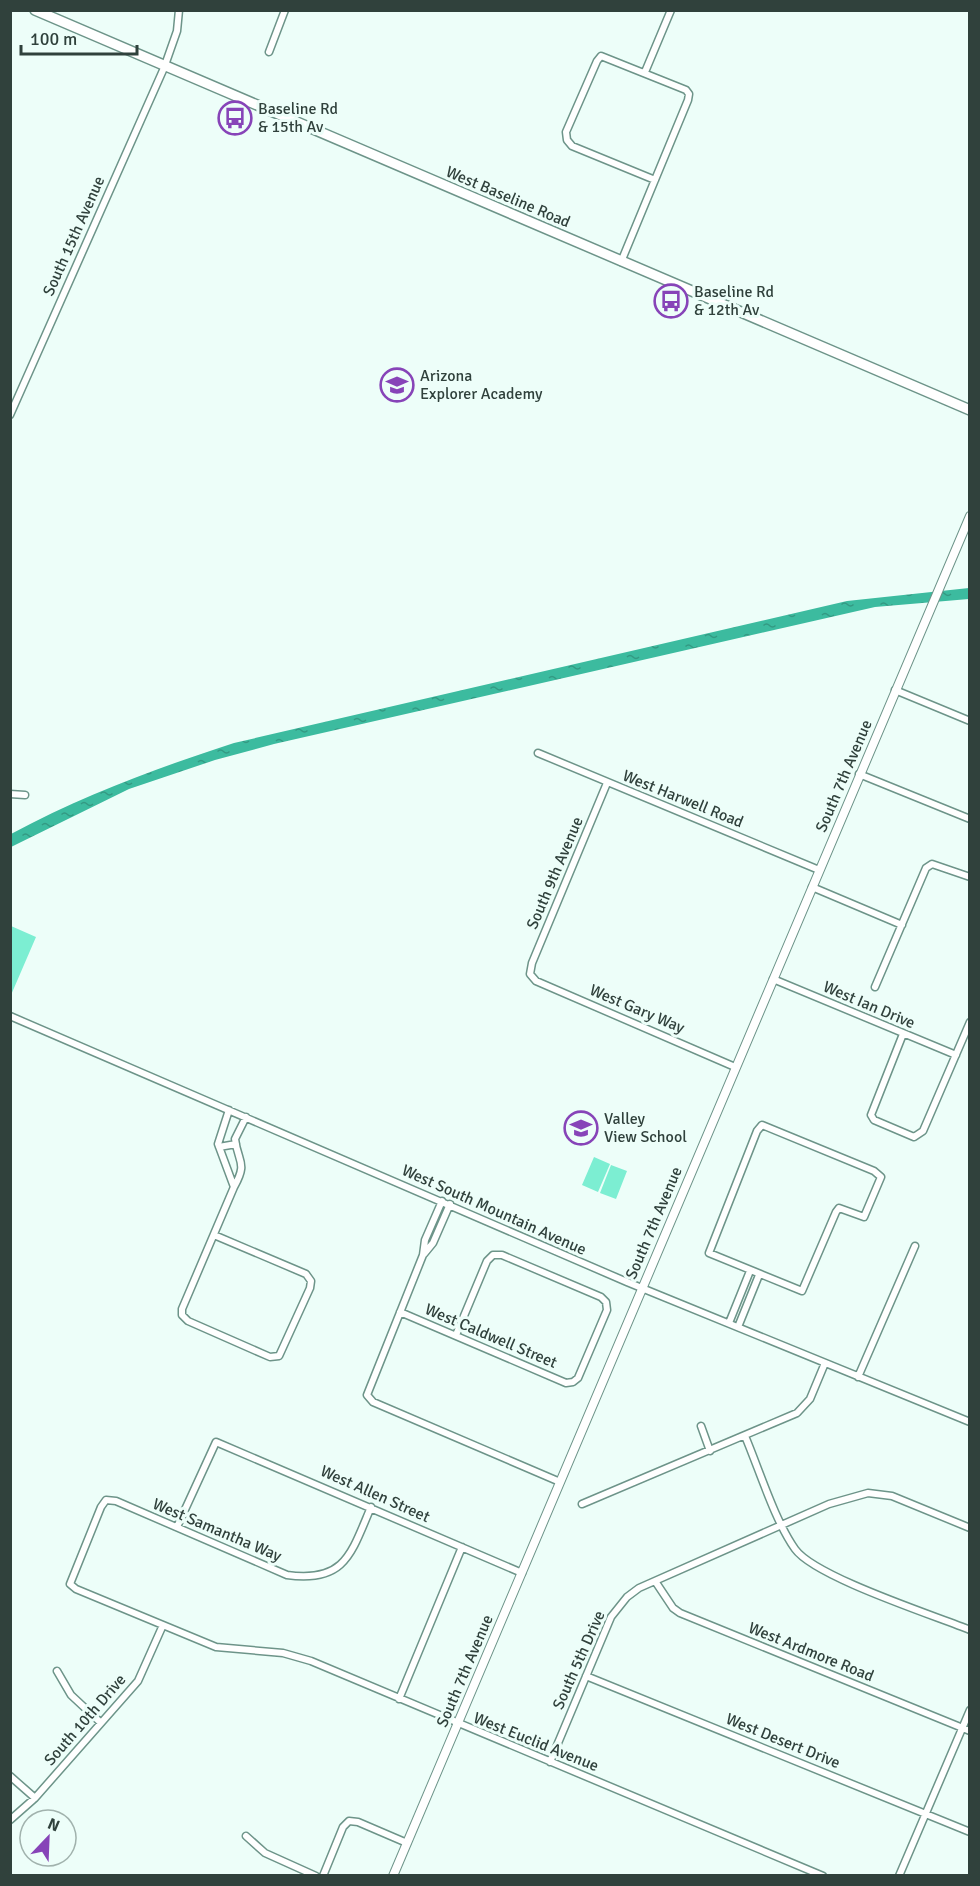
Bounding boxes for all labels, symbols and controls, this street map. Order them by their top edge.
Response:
scale bar [21,18,136,56]
text: 100 m [30,28,77,50]
place label: Baseline Rd & 15th Av [258,99,338,137]
bus stop icon: Baseline Rd & 15th Av [217,100,253,136]
street label: West Baseline Road [443,162,573,232]
street label: South 15th Avenue [39,173,109,299]
place label: Baseline Rd & 12th Av [694,282,774,320]
bus stop icon: Baseline Rd & 12th Av [653,283,689,319]
place label: Arizona Explorer Academy [420,366,543,404]
school or university icon: Arizona Explorer Academy [379,367,415,403]
street label: South 7th Avenue [811,717,877,835]
street label: West Harwell Road [620,766,746,832]
street label: South 9th Avenue [522,814,588,932]
street label: West Ian Drive [820,977,918,1033]
street label: West Gary Way [587,980,688,1038]
place label: Valley View School [604,1109,687,1147]
school or university icon: Valley View School [563,1110,599,1146]
street label: West South Mountain Avenue [399,1160,589,1260]
street label: South 7th Avenue [621,1164,687,1282]
street label: West Caldwell Street [422,1299,560,1373]
street label: West Allen Street [317,1461,433,1527]
street label: West Samantha Way [150,1494,285,1566]
street label: South 5th Drive [548,1607,610,1713]
street label: South 7th Avenue [432,1612,498,1730]
street label: West Ardmore Road [745,1618,877,1686]
street label: South 10th Drive [40,1670,130,1770]
street label: West Euclid Avenue [470,1708,602,1776]
street label: West Desert Drive [723,1709,843,1773]
north arrow [18,1808,78,1868]
text: N [44,1814,63,1836]

